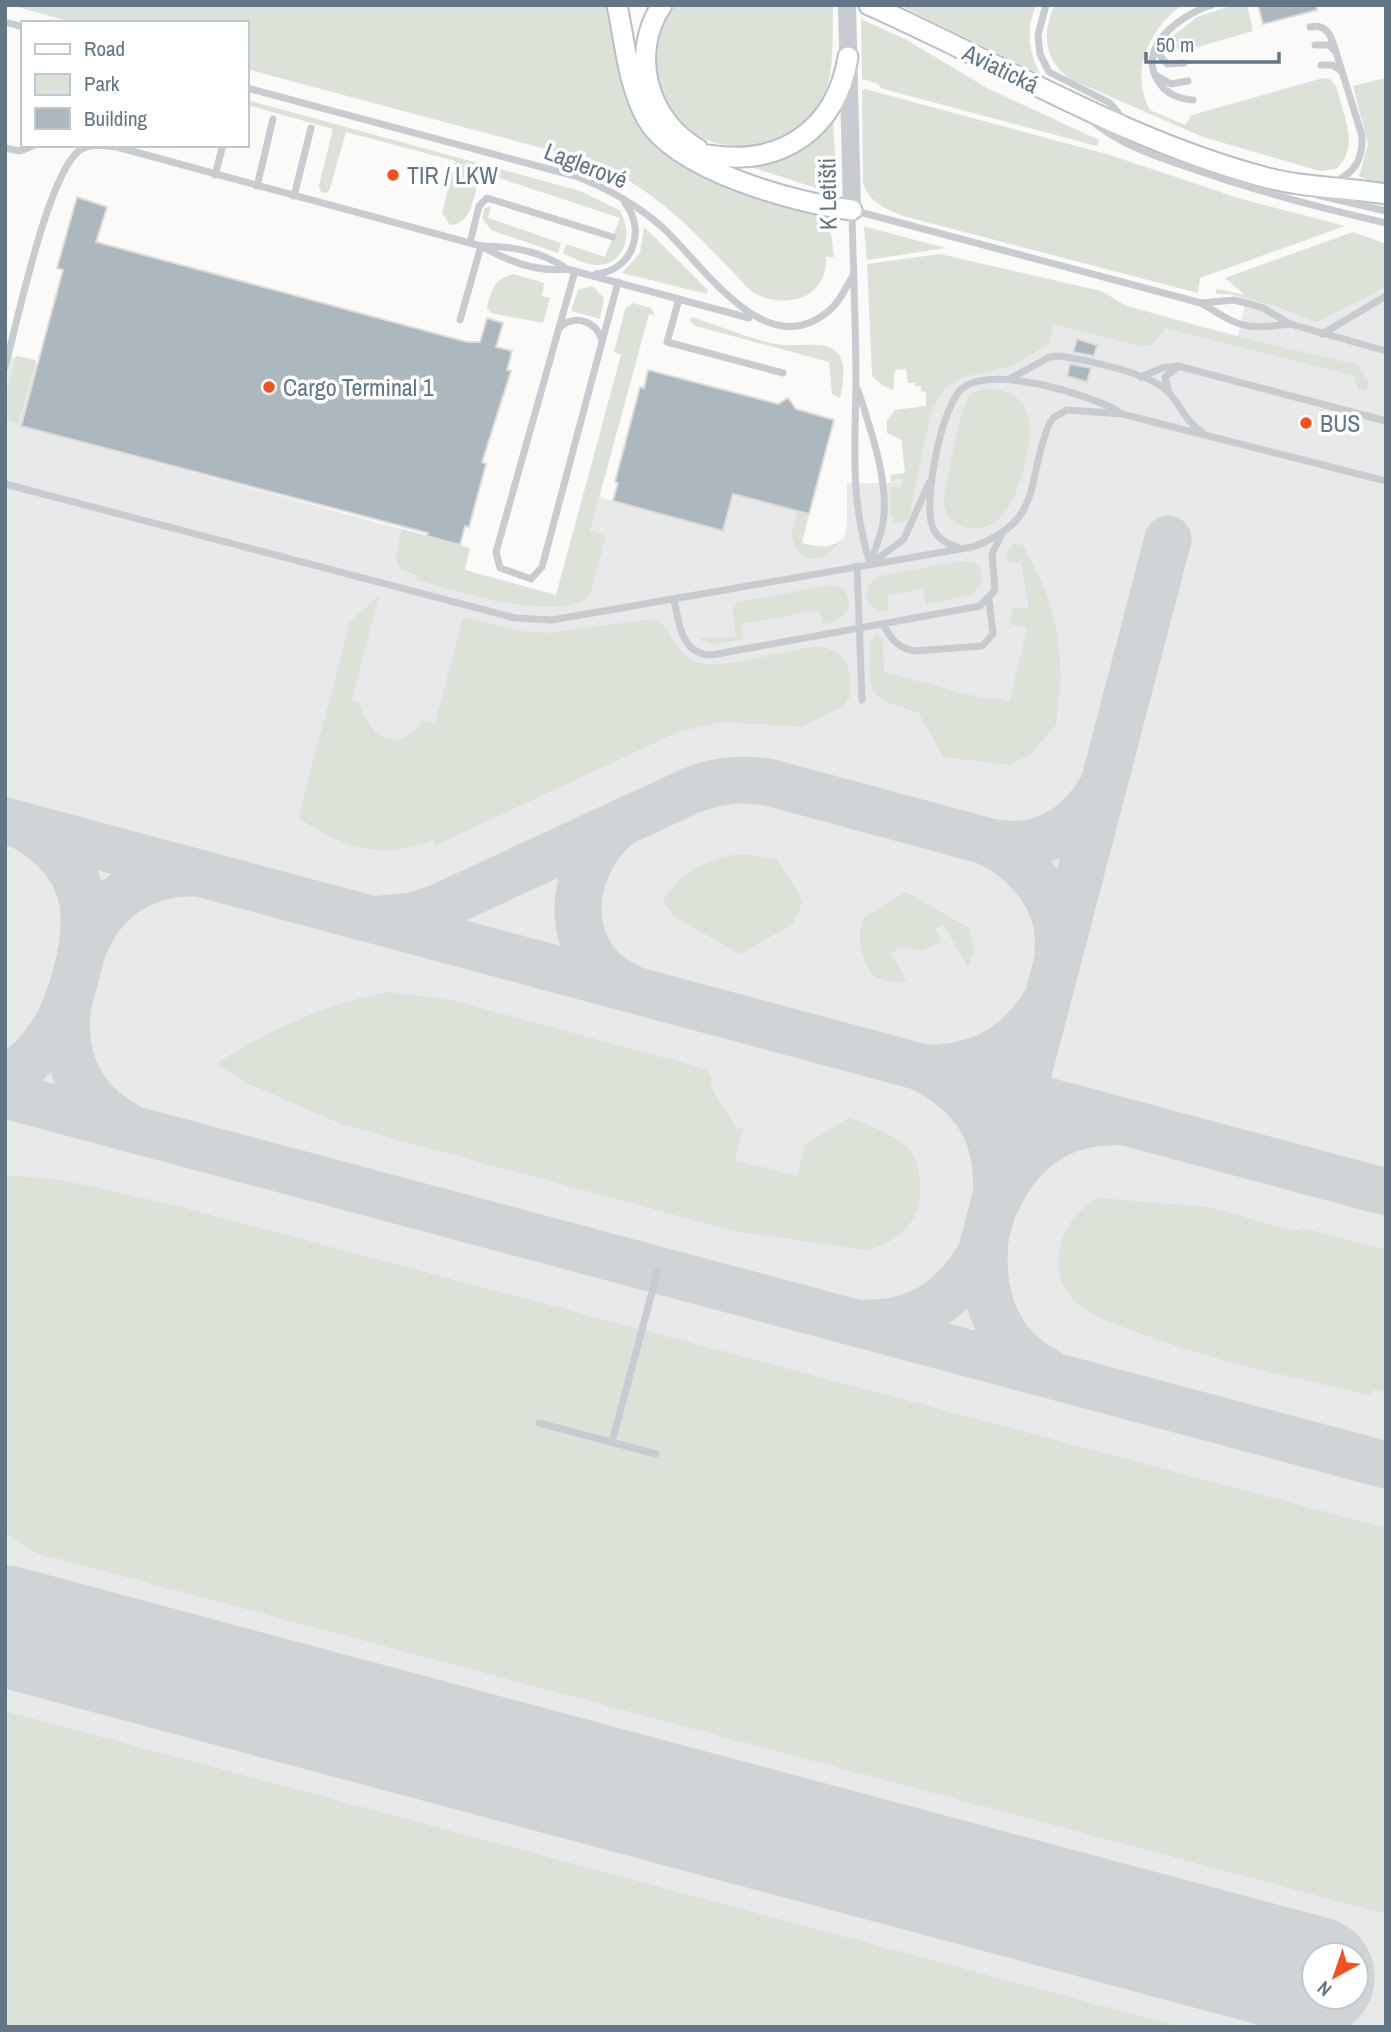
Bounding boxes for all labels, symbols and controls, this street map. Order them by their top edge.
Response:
legend [21,21,248,147]
scale bar [1146,21,1279,65]
text: 50 m [1156,30,1194,59]
text: Road [84,34,125,63]
street label: Aviatická [957,36,1044,100]
text: Park [84,69,120,98]
text: Building [84,104,148,133]
street label: Laglerové [540,135,632,195]
street label: K Letišti [810,158,844,230]
place label: TIR / LKW [407,159,498,191]
marker: TIR / LKW [385,167,401,183]
place label: Cargo Terminal 1 [283,371,434,403]
marker: Cargo Terminal 1 [261,379,277,395]
place label: BUS [1320,407,1360,439]
marker: BUS [1298,415,1314,431]
north arrow [1300,1941,1370,2011]
text: N [1311,1975,1337,2003]

